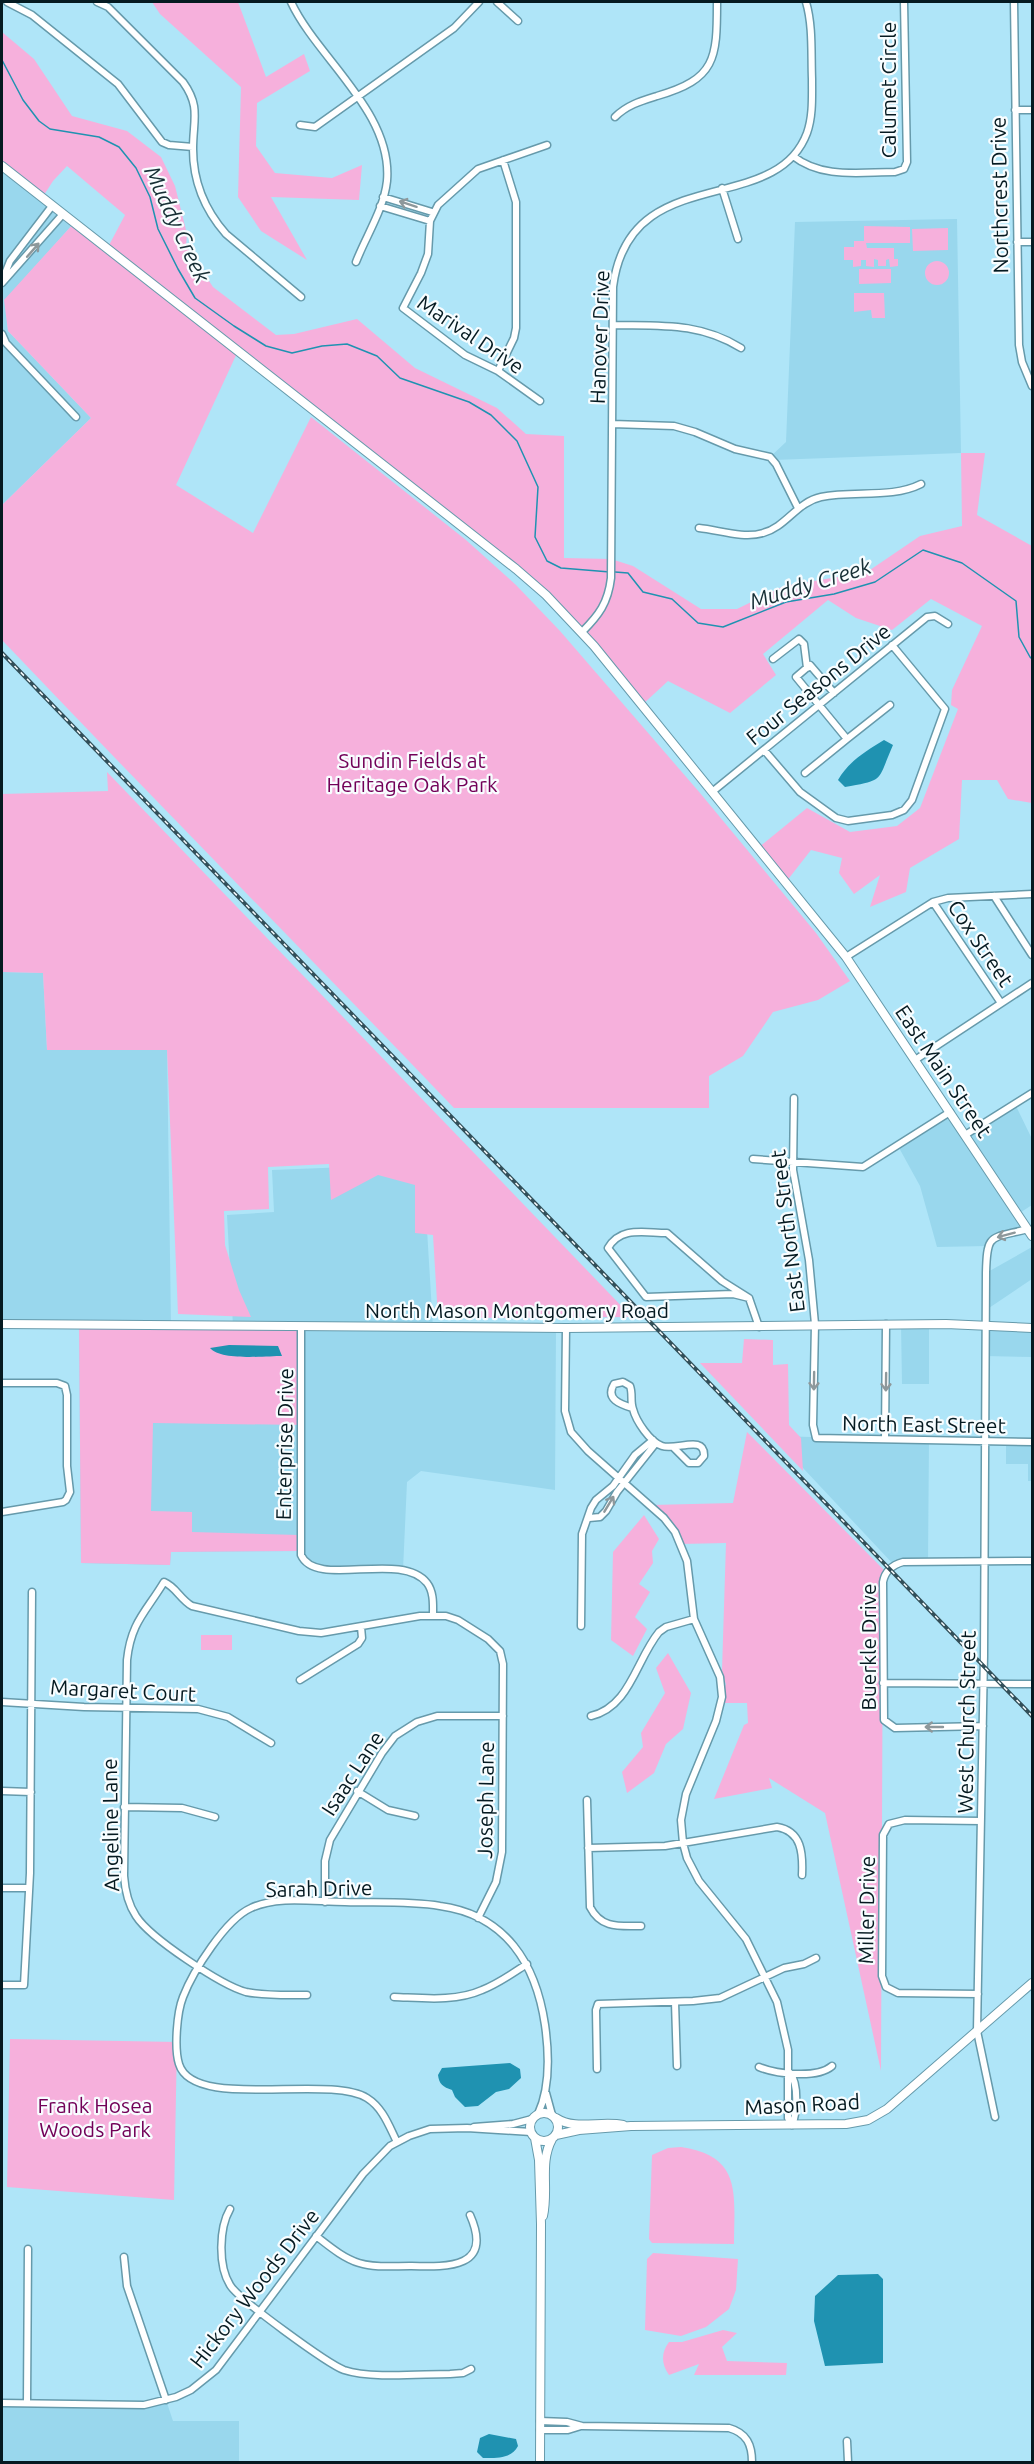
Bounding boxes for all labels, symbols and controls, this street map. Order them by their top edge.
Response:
street label: Calumet Circle [876,22,900,158]
street label: Northcrest Drive [986,116,1012,274]
water label: Muddy Creek [140,162,216,287]
one-way arrow [399,198,418,209]
one-way arrow [26,243,40,258]
street label: Hanover Drive [585,270,613,404]
street label: Marival Drive [413,290,529,378]
water label: Muddy Creek [746,552,875,613]
street label: Four Seasons Drive [741,619,895,749]
park label: Sundin Fields at Heritage Oak Park [326,748,498,796]
street label: Cox Street [943,895,1019,991]
street label: East Main Street [891,1000,997,1142]
street label: East North Street [765,1148,809,1314]
one-way arrow [997,1230,1016,1241]
street label: North Mason Montgomery Road [365,1298,669,1322]
street label: Enterprise Drive [271,1368,297,1520]
one-way arrow [808,1371,820,1391]
one-way arrow [880,1371,892,1391]
street label: North East Street [842,1411,1006,1437]
one-way arrow [604,1496,616,1513]
street label: Buerkle Drive [856,1583,880,1711]
street label: West Church Street [952,1630,980,1814]
street label: Margaret Court [50,1674,196,1706]
one-way arrow [924,1722,944,1733]
street label: Isaac Lane [316,1726,388,1820]
street label: Joseph Lane [472,1741,498,1859]
street label: Angeline Lane [97,1758,123,1892]
street label: Miller Drive [853,1856,879,1964]
street label: Sarah Drive [265,1875,373,1901]
street label: Mason Road [744,2089,860,2119]
park label: Frank Hosea Woods Park [37,2093,153,2141]
street label: Hickory Woods Drive [185,2204,323,2372]

